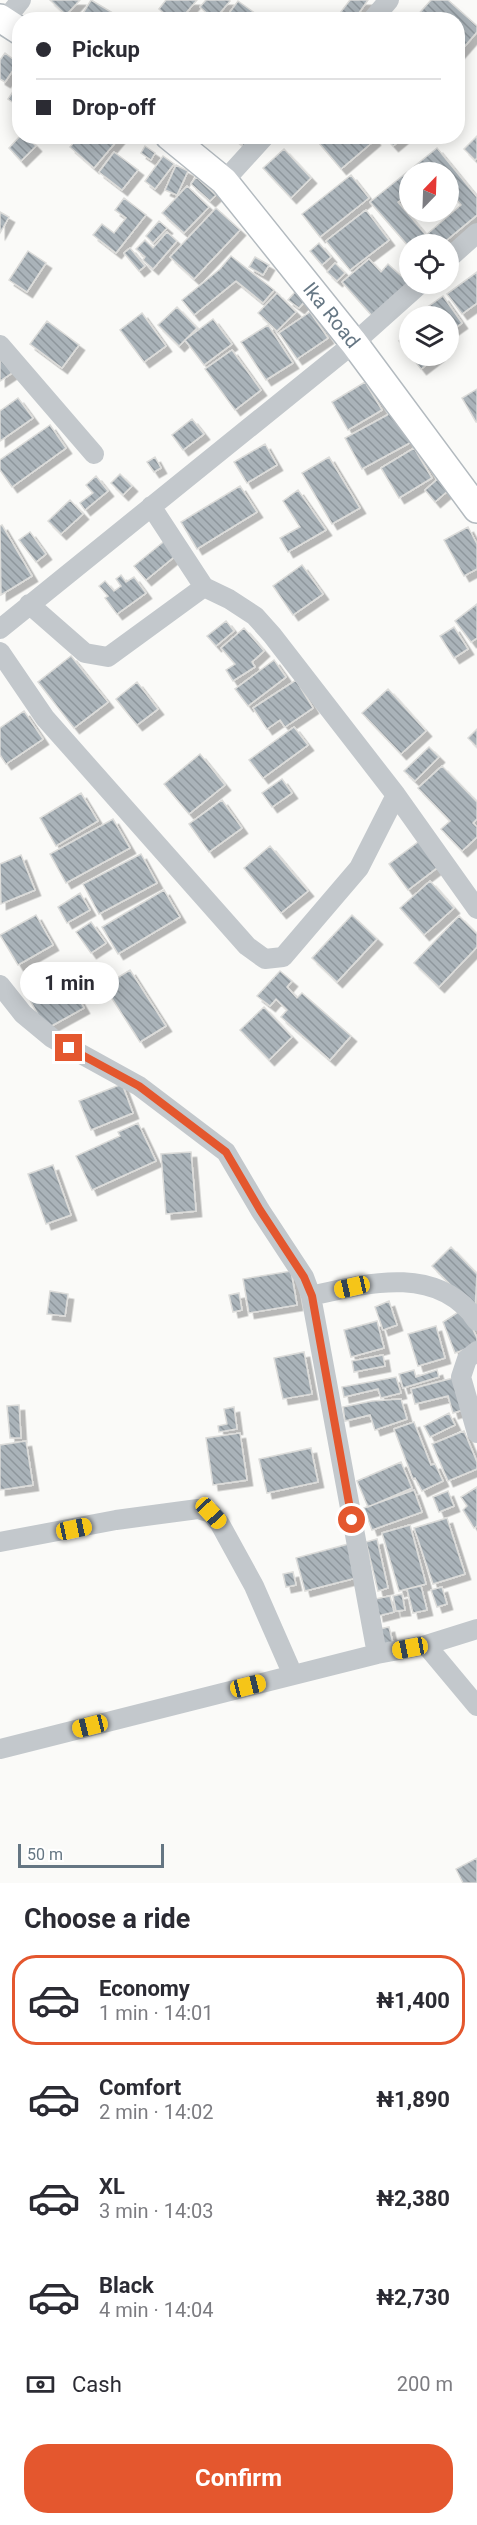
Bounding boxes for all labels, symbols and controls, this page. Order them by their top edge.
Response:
text: Pickup [72,37,140,62]
text: Drop-off [72,95,156,120]
north arrow [399,162,459,222]
map controls [399,162,459,366]
button: locate [399,234,459,294]
street label: Ika Road [298,277,365,353]
button: layers [399,306,459,366]
callout: 1 min [20,961,118,1003]
text: 1 min [44,971,95,995]
route end [55,1034,82,1061]
car [332,1274,372,1300]
car [192,1494,230,1532]
route start [338,1506,365,1533]
car [55,1516,93,1542]
car [391,1636,429,1660]
car [228,1673,268,1699]
car [70,1713,110,1739]
scale bar [18,1841,164,1868]
text: 50 m [27,1845,63,1864]
text: Choose a ride [24,1903,190,1935]
icon: car [27,1973,81,2027]
text: Economy [99,1976,190,2001]
text: ₦1,400 [376,1988,450,2013]
text: 1 min · 14:01 [99,2001,214,2025]
icon: car [27,2072,81,2126]
text: Comfort [99,2075,181,2100]
text: ₦1,890 [376,2087,450,2112]
text: 2 min · 14:02 [99,2100,214,2124]
icon: car [27,2171,81,2225]
text: XL [99,2174,125,2199]
text: ₦2,380 [376,2186,450,2211]
text: 3 min · 14:03 [99,2199,214,2223]
icon: car [27,2270,81,2324]
text: Black [99,2273,154,2298]
text: ₦2,730 [376,2285,450,2310]
text: 4 min · 14:04 [99,2298,214,2322]
icon: cash [24,2368,57,2401]
text: Cash [72,2372,122,2397]
text: 200 m [397,2372,453,2396]
button: Confirm [24,2444,453,2513]

